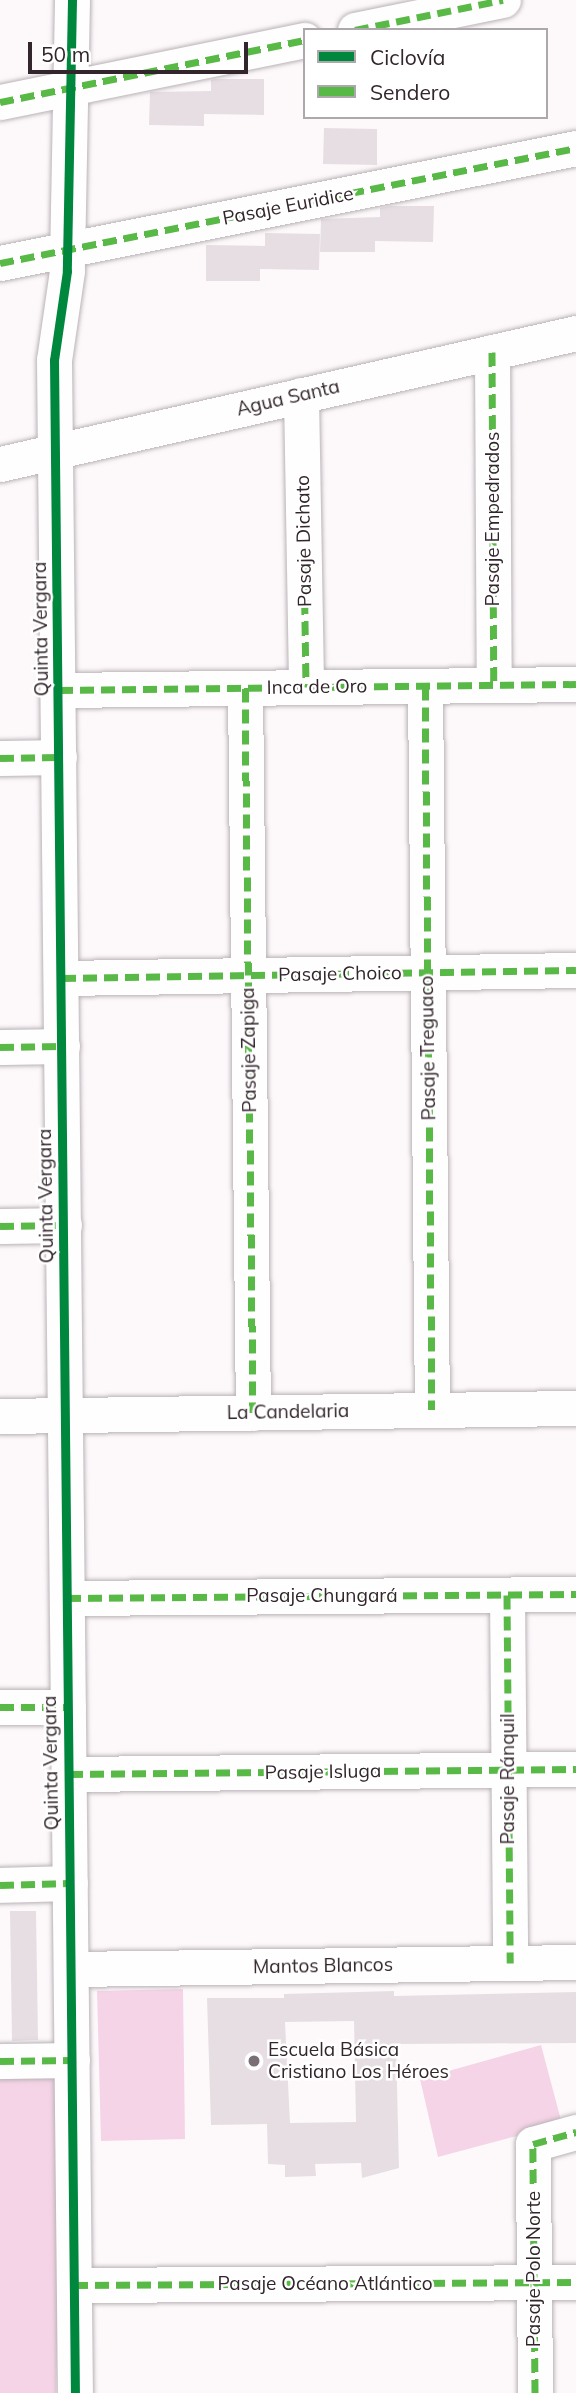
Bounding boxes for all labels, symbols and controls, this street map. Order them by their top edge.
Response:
scale bar [32,28,252,72]
legend [303,28,548,119]
text: 50 m [41,41,90,67]
text: Ciclovía [370,44,445,70]
text: Sendero [370,79,450,105]
street label: Pasaje Euridice [221,182,355,230]
street label: Agua Santa [234,375,342,421]
street label: Pasaje Empedrados [482,432,504,606]
street label: Pasaje Dichato [291,475,317,607]
street label: Quinta Vergara [28,562,54,696]
street label: Inca de Oro [266,675,368,699]
street label: Pasaje Choico [278,962,402,986]
street label: Pasaje Treguaco [415,975,441,1121]
street label: Pasaje Zapiga [237,987,261,1113]
street label: Quinta Vergara [33,1129,59,1263]
street label: La Candelaria [227,1400,349,1424]
street label: Pasaje Chungará [246,1585,398,1607]
street label: Quinta Vergara [38,1696,64,1830]
street label: Pasaje Ránquil [497,1713,519,1845]
street label: Pasaje Isluga [264,1760,382,1784]
street label: Mantos Blancos [253,1953,393,1979]
place label: Escuela Básica Cristiano Los Héroes [268,2039,449,2083]
marker: Escuela Básica Cristiano Los Héroes [246,2053,262,2069]
street label: Pasaje Polo Norte [523,2191,545,2347]
street label: Pasaje Océano Atlántico [217,2273,433,2295]

